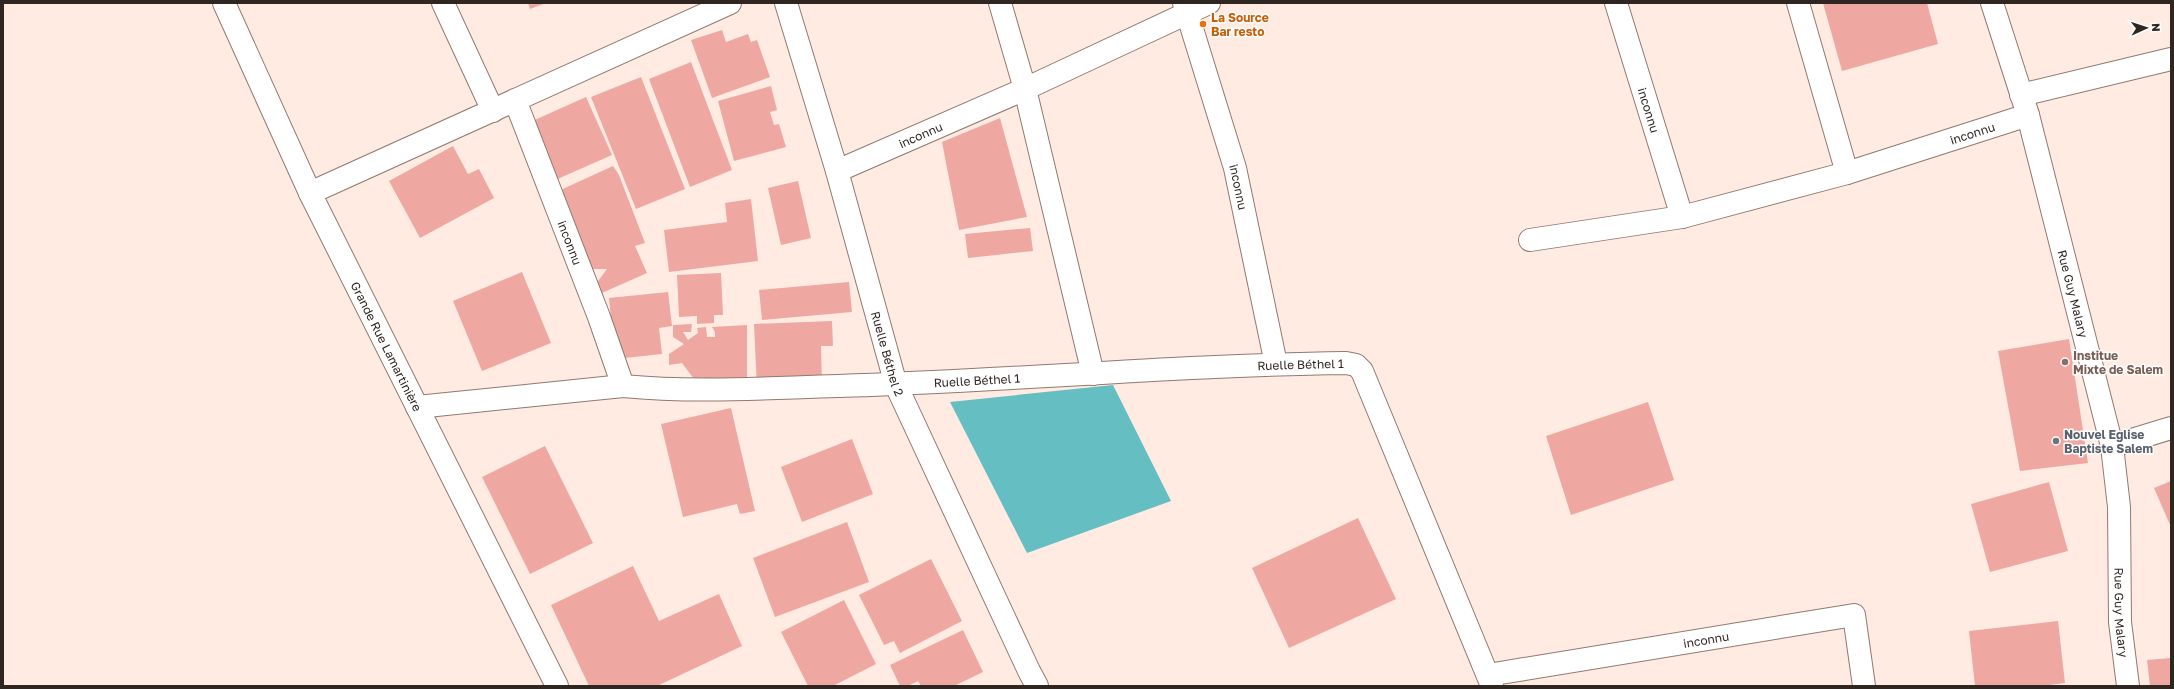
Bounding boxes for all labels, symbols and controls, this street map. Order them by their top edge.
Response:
north arrow [2126,8,2166,48]
place label: La Source Bar resto [1211,10,1269,39]
marker: La Source Bar resto [1198,19,1208,29]
text: N [2150,23,2163,32]
street label: inconnu [1635,86,1663,134]
street label: inconnu [896,118,945,151]
street label: inconnu [1948,119,1997,147]
street label: inconnu [1227,162,1251,211]
street label: inconnu [555,218,586,267]
street label: Rue Guy Malary [2055,248,2092,339]
street label: Grande Rue Lamartinière [348,279,426,414]
street label: Ruelle Béthel 2 [868,309,908,398]
place label: Institue Mixte de Salem [2073,348,2163,377]
street label: Ruelle Béthel 1 [1257,356,1344,373]
marker: Institue Mixte de Salem [2060,357,2070,367]
street label: Ruelle Béthel 1 [933,370,1021,390]
place label: Nouvel Eglise Baptiste Salem [2064,427,2153,456]
marker: Nouvel Eglise Baptiste Salem [2051,436,2061,446]
street label: Rue Guy Malary [2112,567,2132,658]
street label: inconnu [1682,628,1730,650]

